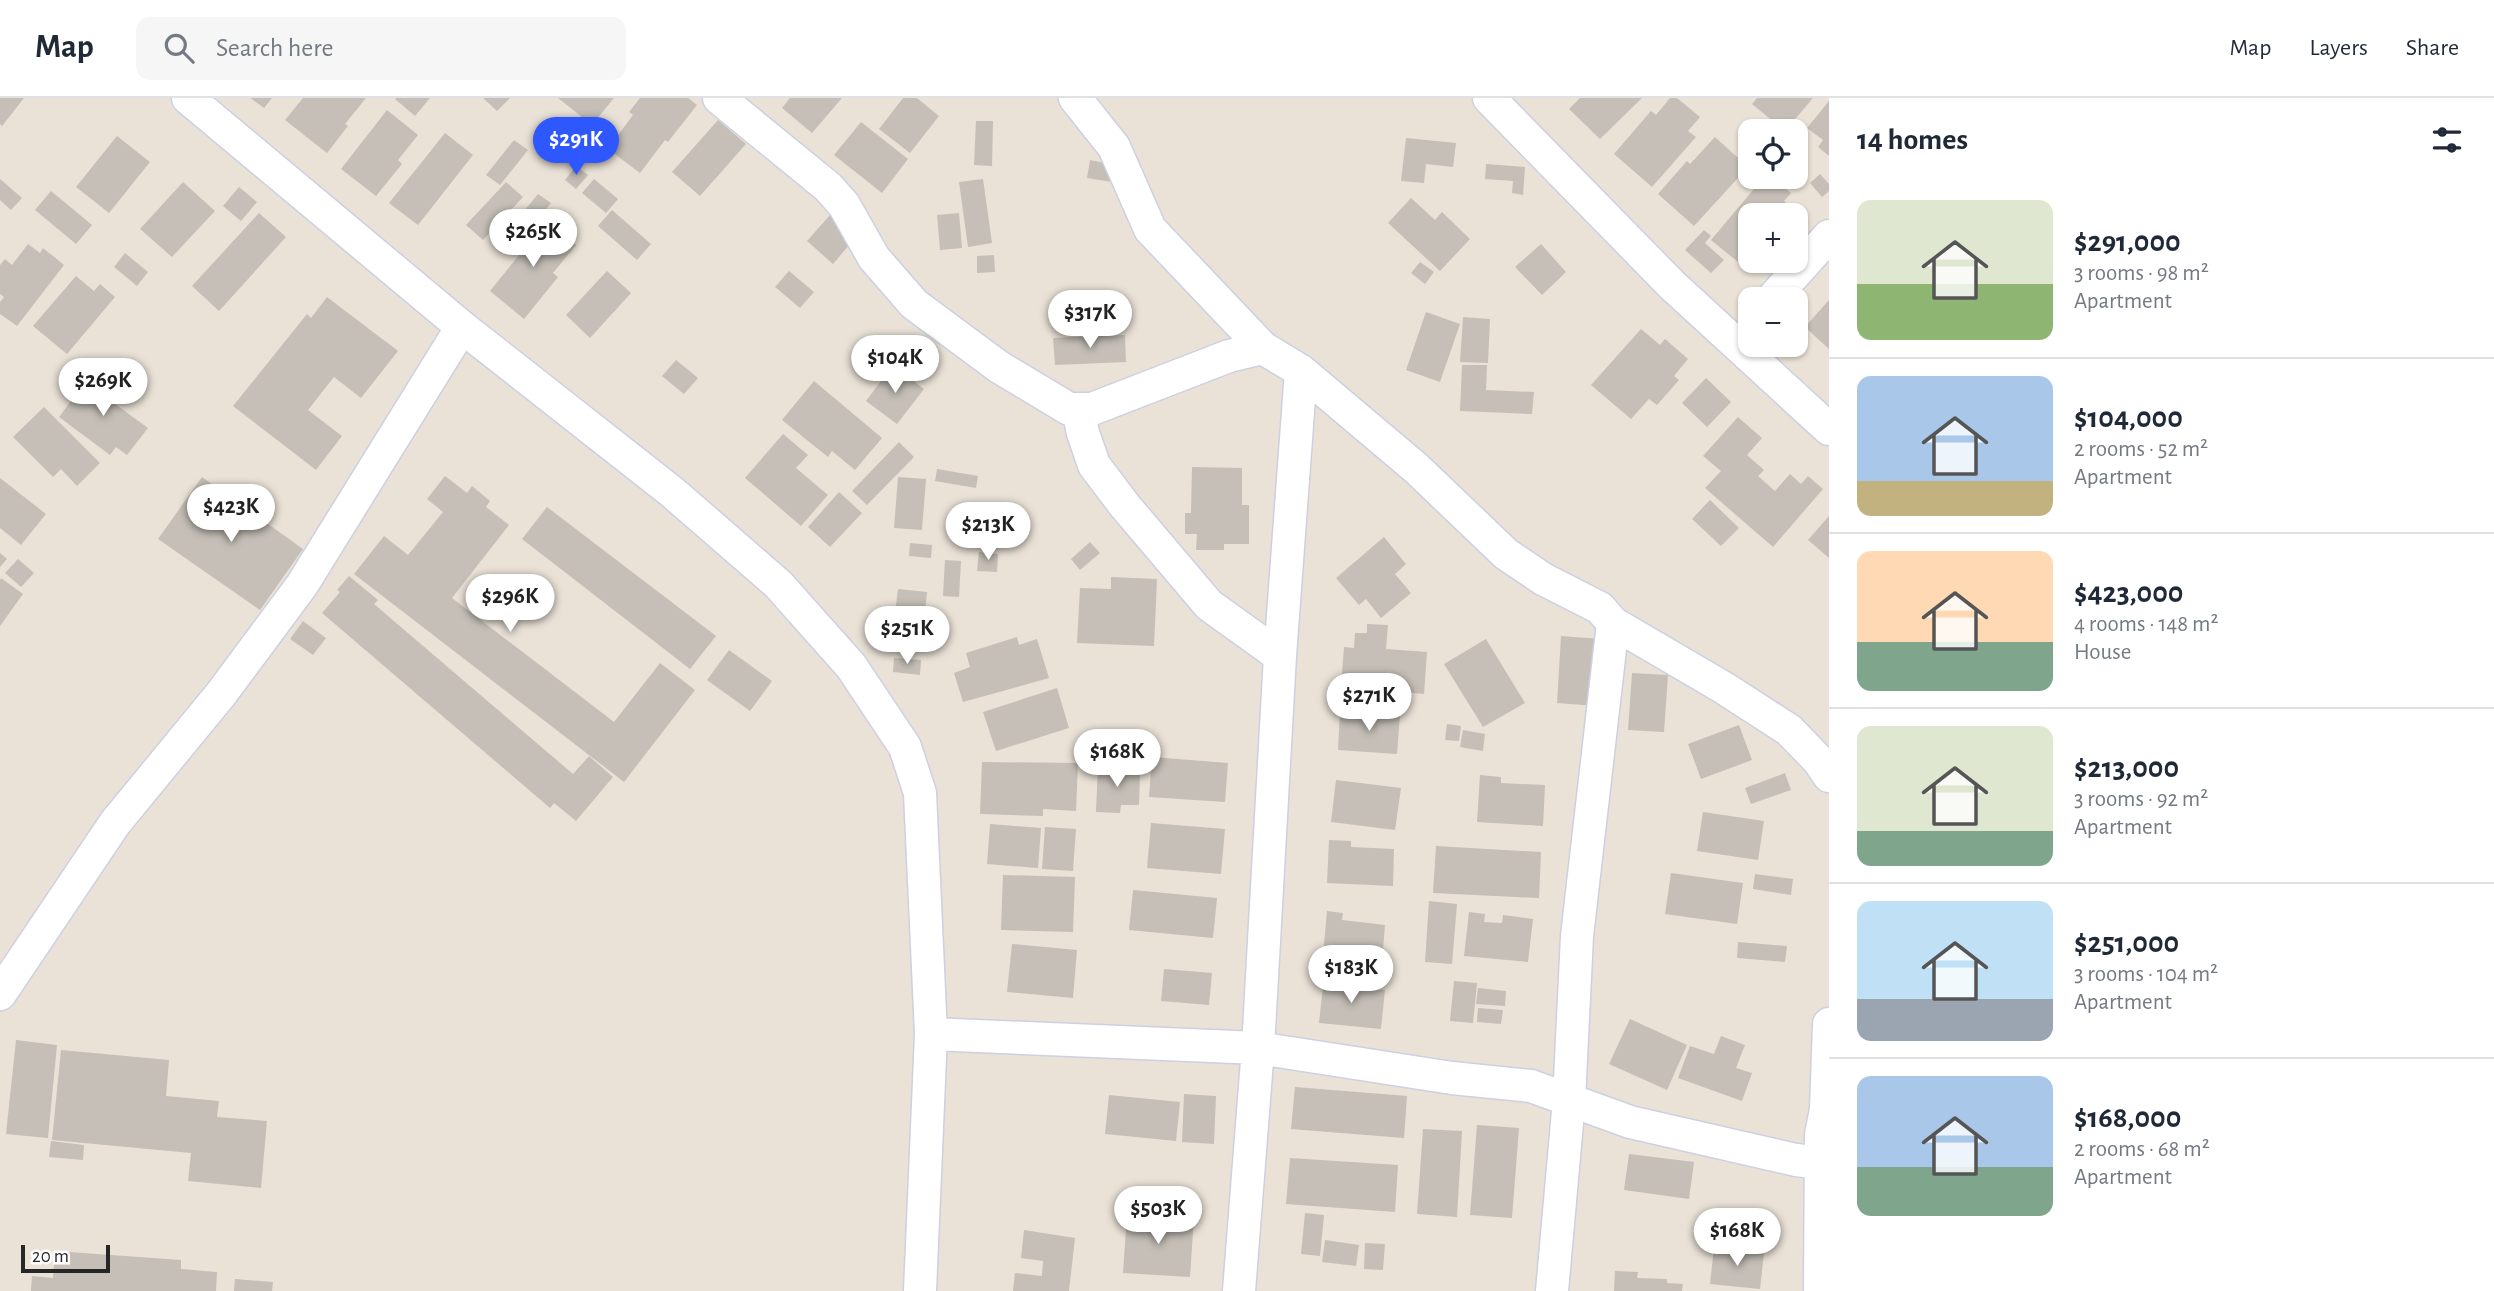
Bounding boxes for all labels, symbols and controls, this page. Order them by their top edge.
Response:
search box [136,17,626,80]
icon: search [160,29,198,67]
text: Map [35,31,94,64]
text: Search here [216,35,334,61]
text: Map [2229,36,2271,60]
text: Layers [2309,36,2368,60]
text: Share [2406,36,2459,60]
pin: $291K [527,118,625,177]
map controls [1738,119,1808,357]
button: locate [1738,119,1808,189]
icon: filters [2428,121,2466,159]
text: 14 homes [1857,125,1968,155]
text: $291K [549,128,603,151]
button: + [1738,203,1808,273]
pin: $265K [484,209,582,269]
text: $265K [505,220,561,243]
text: $291,000 [2074,227,2181,257]
icon: home [1913,228,1997,312]
text: 3 rooms · 98 m² [2074,262,2209,285]
button: − [1738,287,1808,357]
pin: $317K [1041,290,1139,350]
text: Apartment [2074,290,2172,313]
text: $317K [1064,301,1116,324]
pin: $104K [846,336,944,395]
text: $104K [867,346,923,369]
pin: $269K [54,358,152,418]
text: $269K [75,369,131,392]
text: $104,000 [2074,403,2183,433]
icon: home [1913,404,1997,488]
text: 2 rooms · 52 m² [2074,438,2208,461]
text: Apartment [2074,466,2172,489]
pin: $423K [182,484,280,544]
text: $423K [203,495,259,518]
pin: $213K [939,503,1037,562]
text: $213K [962,513,1014,536]
pin: $296K [461,574,559,634]
text: $423,000 [2074,578,2183,608]
icon: home [1913,579,1997,663]
text: $296K [482,585,538,608]
pin: $251K [858,606,956,666]
text: 4 rooms · 148 m² [2074,613,2219,636]
text: $251K [881,617,933,640]
text: House [2074,641,2131,664]
pin: $271K [1320,674,1418,733]
text: $271K [1343,684,1395,707]
pin: $168K [1068,730,1166,789]
text: $168K [1090,740,1144,763]
text: $213,000 [2074,753,2179,783]
icon: home [1913,754,1997,838]
text: 3 rooms · 92 m² [2074,788,2208,811]
text: Apartment [2074,816,2172,839]
text: $251,000 [2074,928,2179,958]
icon: home [1913,929,1997,1013]
pin: $183K [1302,946,1400,1005]
text: $183K [1324,956,1378,979]
text: 3 rooms · 104 m² [2074,963,2218,986]
text: Apartment [2074,991,2172,1014]
text: $168,000 [2074,1103,2181,1133]
icon: home [1913,1104,1997,1188]
text: 2 rooms · 68 m² [2074,1138,2210,1161]
text: Apartment [2074,1166,2172,1189]
pin: $503K [1109,1186,1207,1246]
text: $503K [1130,1197,1186,1220]
pin: $168K [1688,1208,1786,1268]
text: $168K [1710,1219,1764,1242]
scale bar [21,1242,110,1274]
text: 20 m [32,1247,69,1266]

